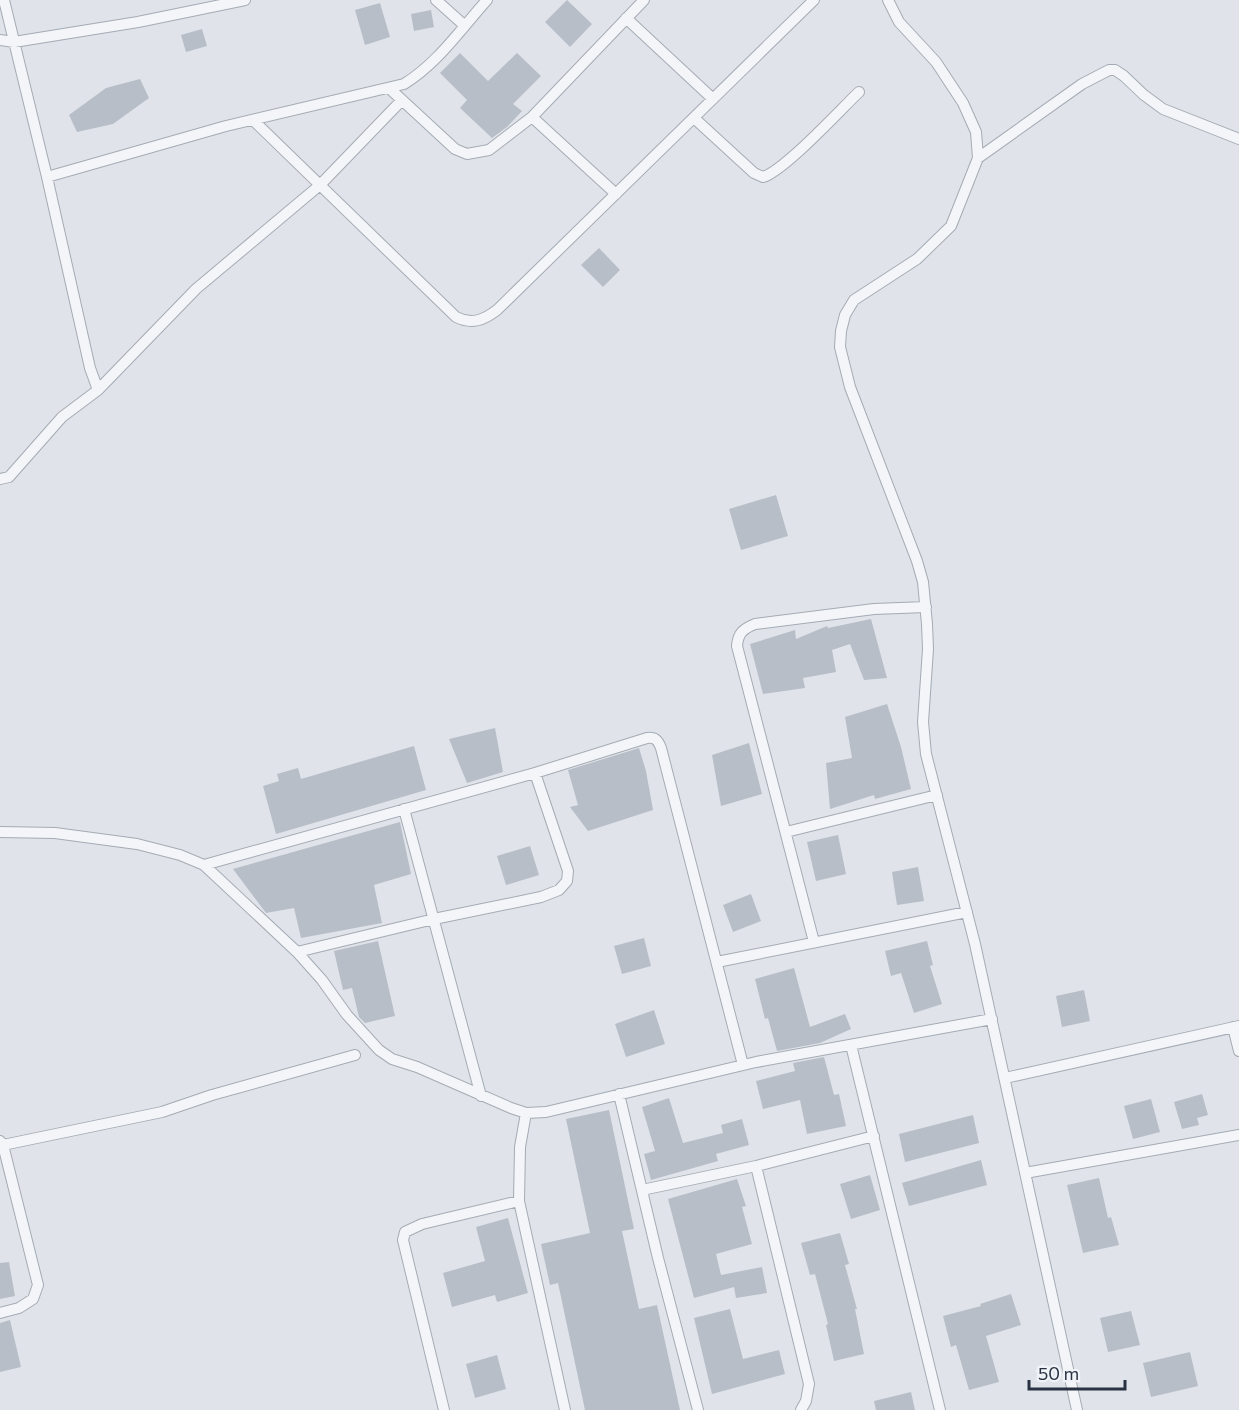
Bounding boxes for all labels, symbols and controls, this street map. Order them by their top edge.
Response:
scale bar [1029,1353,1125,1391]
text: 50 m [1038,1362,1079,1384]

